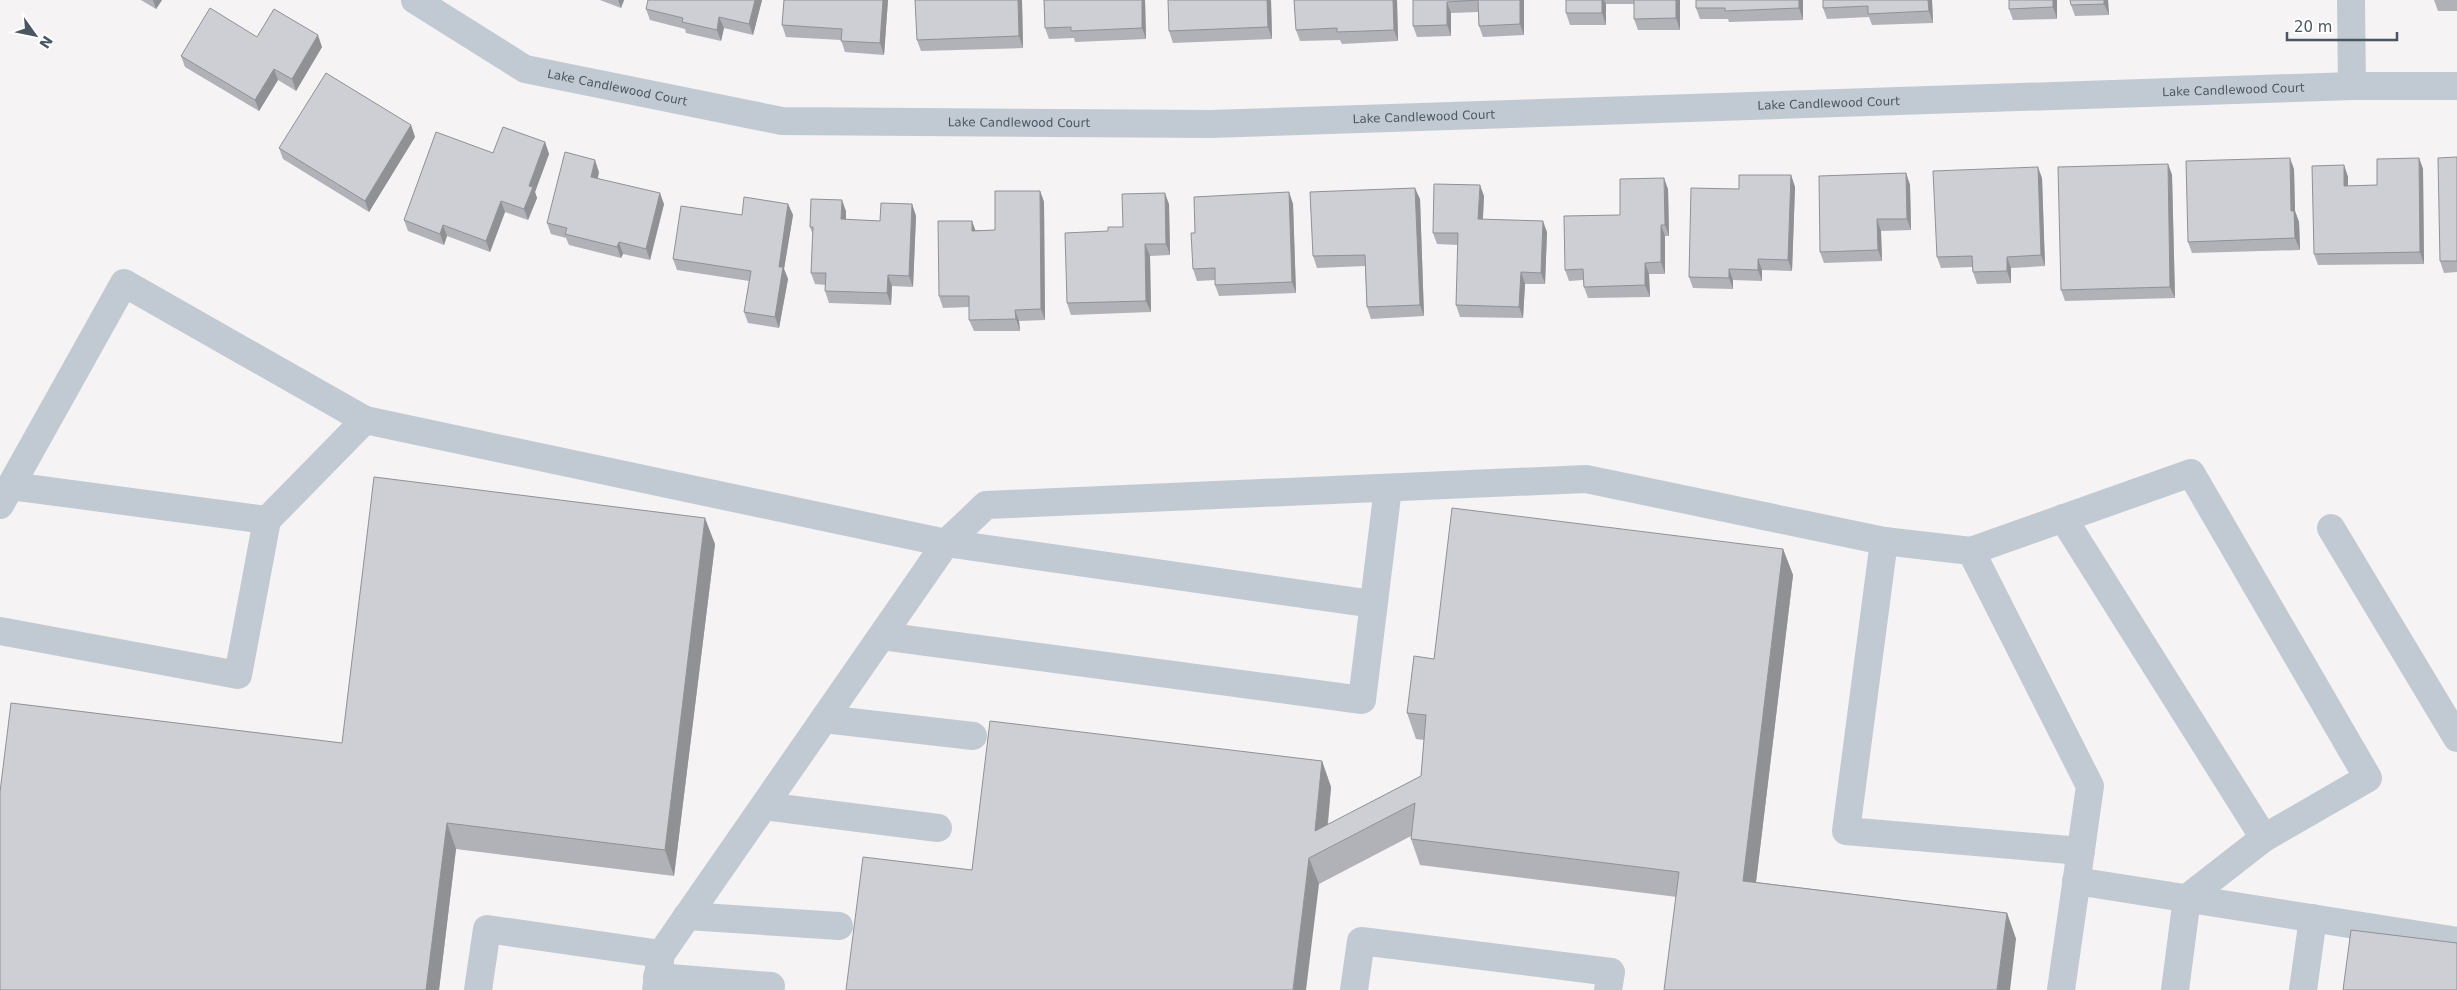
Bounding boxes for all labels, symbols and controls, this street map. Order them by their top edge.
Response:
north arrow [10,10,60,60]
scale bar [2287,10,2397,42]
text: 20 m [2294,18,2332,36]
text: N [36,33,56,51]
street label: Lake Candlewood Court [546,67,689,109]
street label: Lake Candlewood Court [2162,81,2305,99]
street label: Lake Candlewood Court [1757,94,1900,113]
street label: Lake Candlewood Court [1352,108,1496,126]
street label: Lake Candlewood Court [948,115,1091,130]

